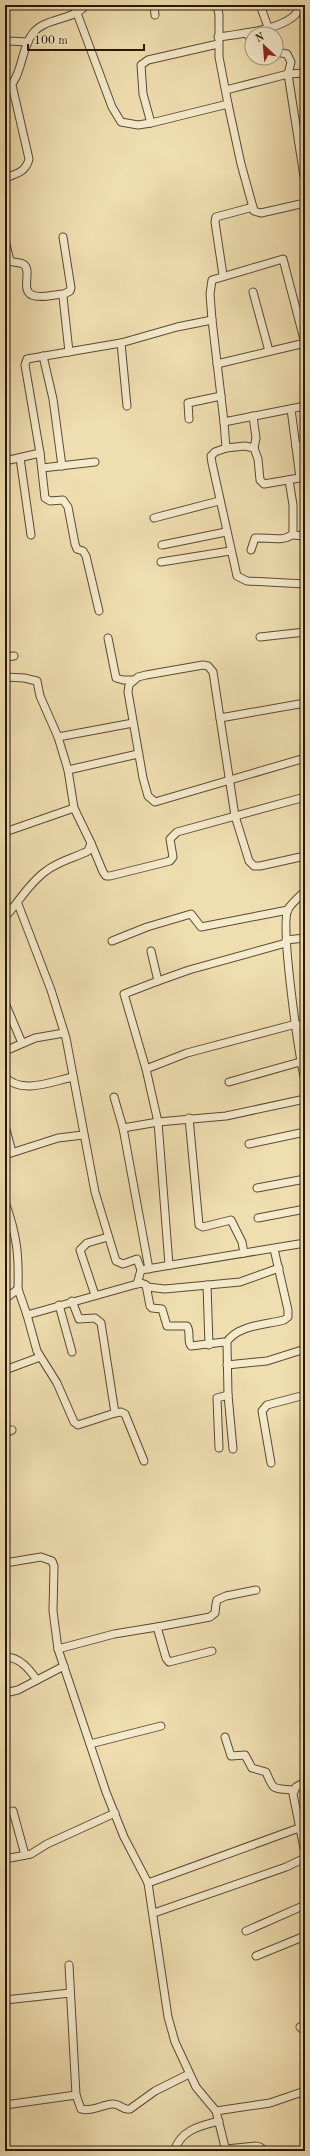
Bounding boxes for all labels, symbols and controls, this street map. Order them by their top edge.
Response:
scale bar [28,26,144,52]
north arrow [244,26,284,66]
text: N [254,31,267,45]
text: 100 m [34,35,68,47]

